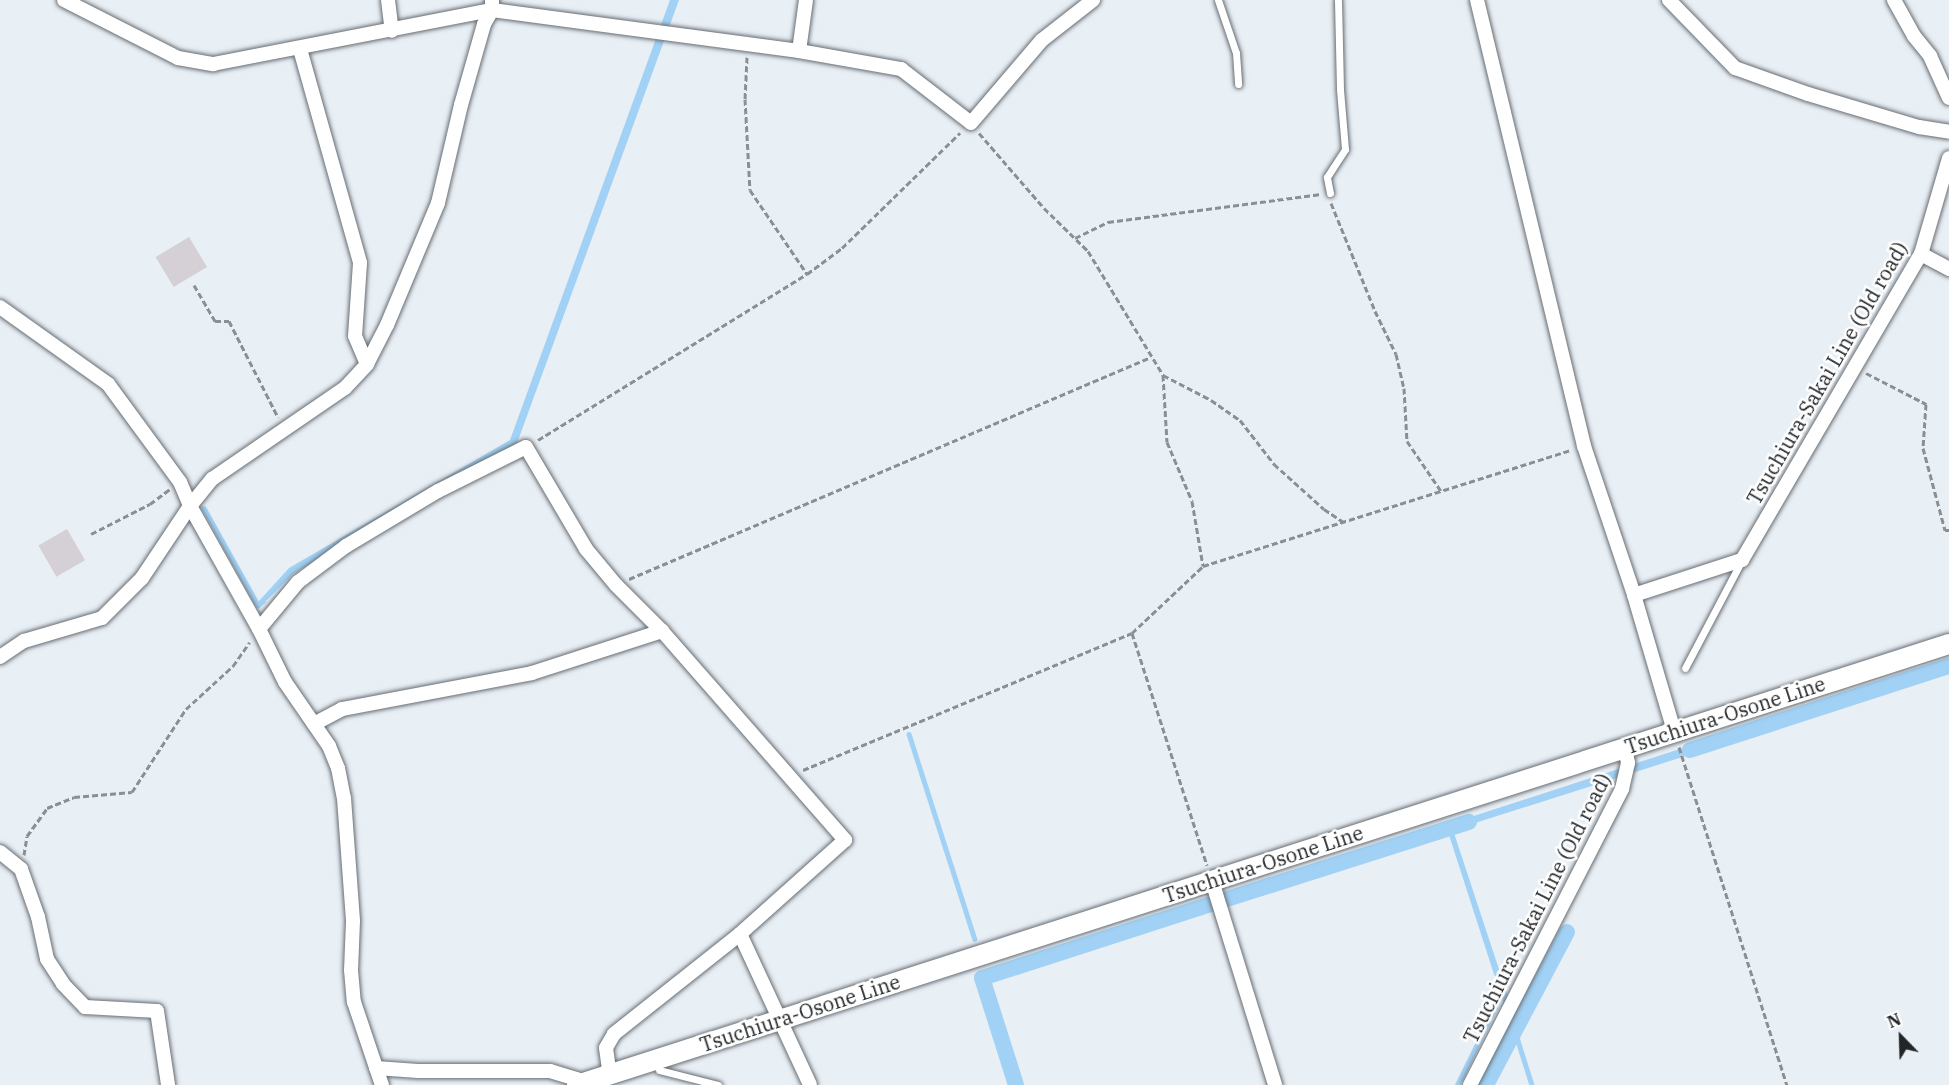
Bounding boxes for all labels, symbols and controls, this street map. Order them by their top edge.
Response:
street label: Tsuchiura-Sakai Line (Old road) [1742,237,1912,509]
street label: Tsuchiura-Osone Line [1622,671,1828,759]
street label: Tsuchiura-Sakai Line (Old road) [1458,769,1616,1047]
street label: Tsuchiura-Osone Line [1160,820,1366,908]
street label: Tsuchiura-Osone Line [697,969,903,1057]
north arrow [1871,1007,1931,1067]
text: N [1884,1009,1904,1032]

